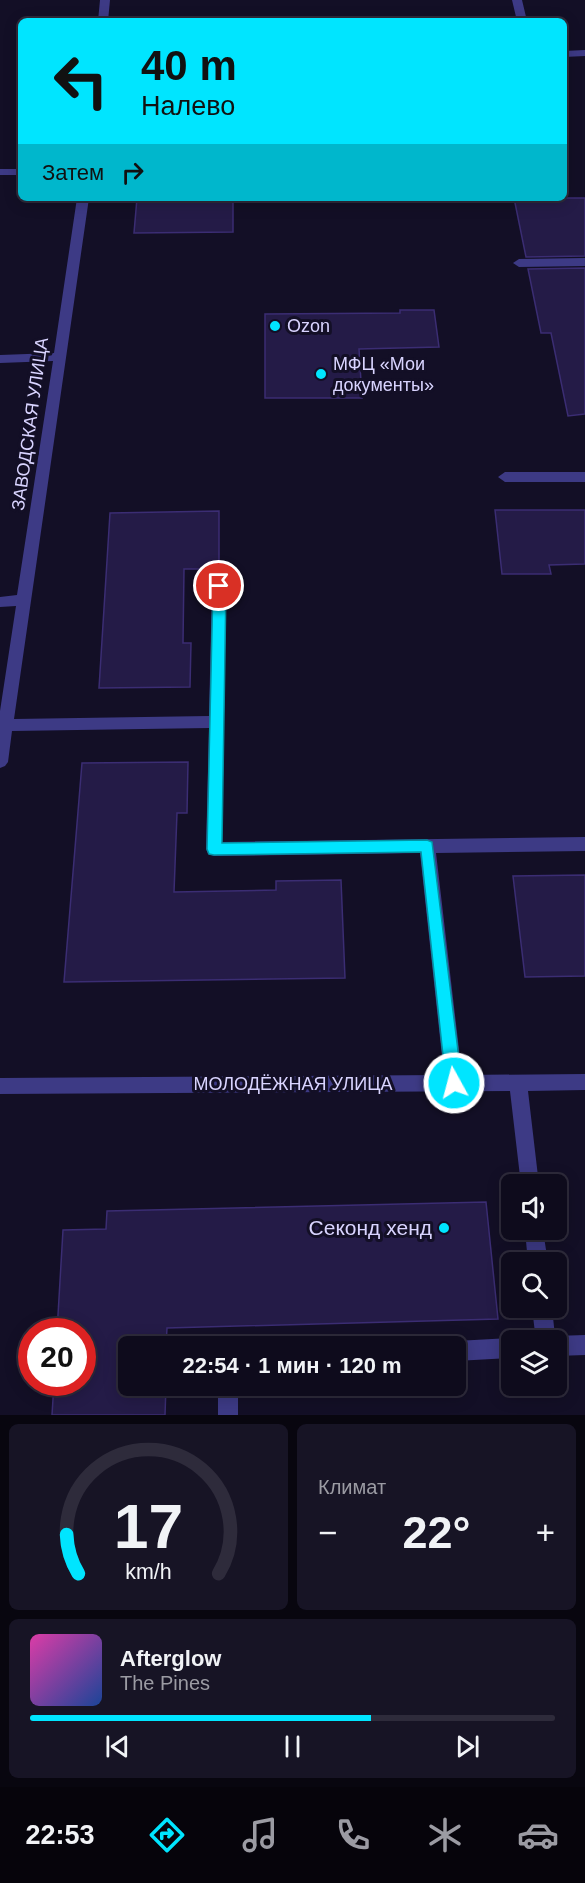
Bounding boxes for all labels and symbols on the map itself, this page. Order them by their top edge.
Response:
place label: Ozon [287,316,330,336]
marker: Ozon [268,319,282,333]
street label: ЗАВОДСКАЯ УЛИЦА [8,336,52,512]
place label: МФЦ «Мои документы» [333,354,434,395]
marker: МФЦ «Мои документы» [314,367,328,381]
pin [193,560,244,611]
position arrow [422,1051,486,1115]
street label: МОЛОДЁЖНАЯ УЛИЦА [194,1074,392,1094]
place label: Секонд хенд [309,1216,432,1239]
marker: Секонд хенд [437,1221,451,1235]
speed limit sign: 20 [18,1318,96,1396]

